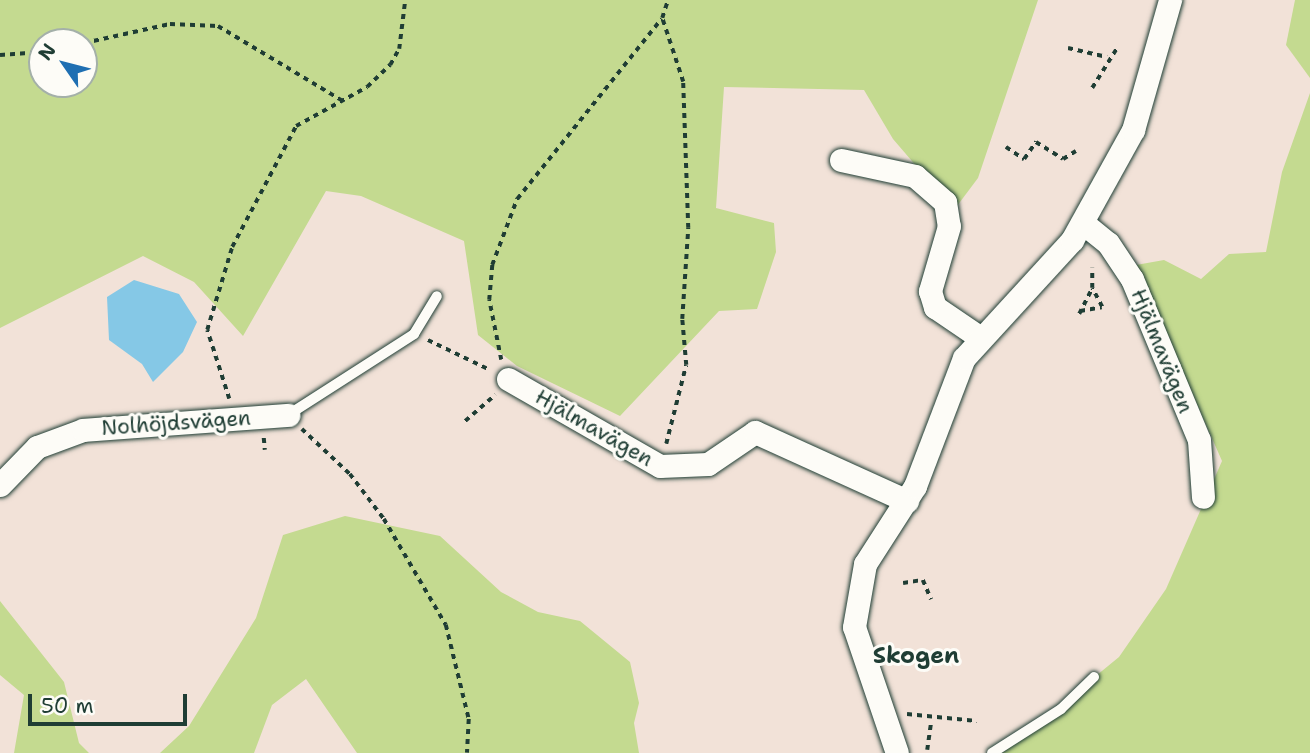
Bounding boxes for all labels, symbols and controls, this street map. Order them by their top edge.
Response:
north arrow [28,28,98,98]
text: N [32,38,62,65]
street label: Hjälmavägen [1126,285,1198,417]
street label: Hjälmavägen [531,384,657,472]
street label: Nolhöjdsvägen [100,405,252,441]
district label: Skogen [873,641,959,669]
scale bar [32,680,191,724]
text: 50 m [41,692,94,720]

